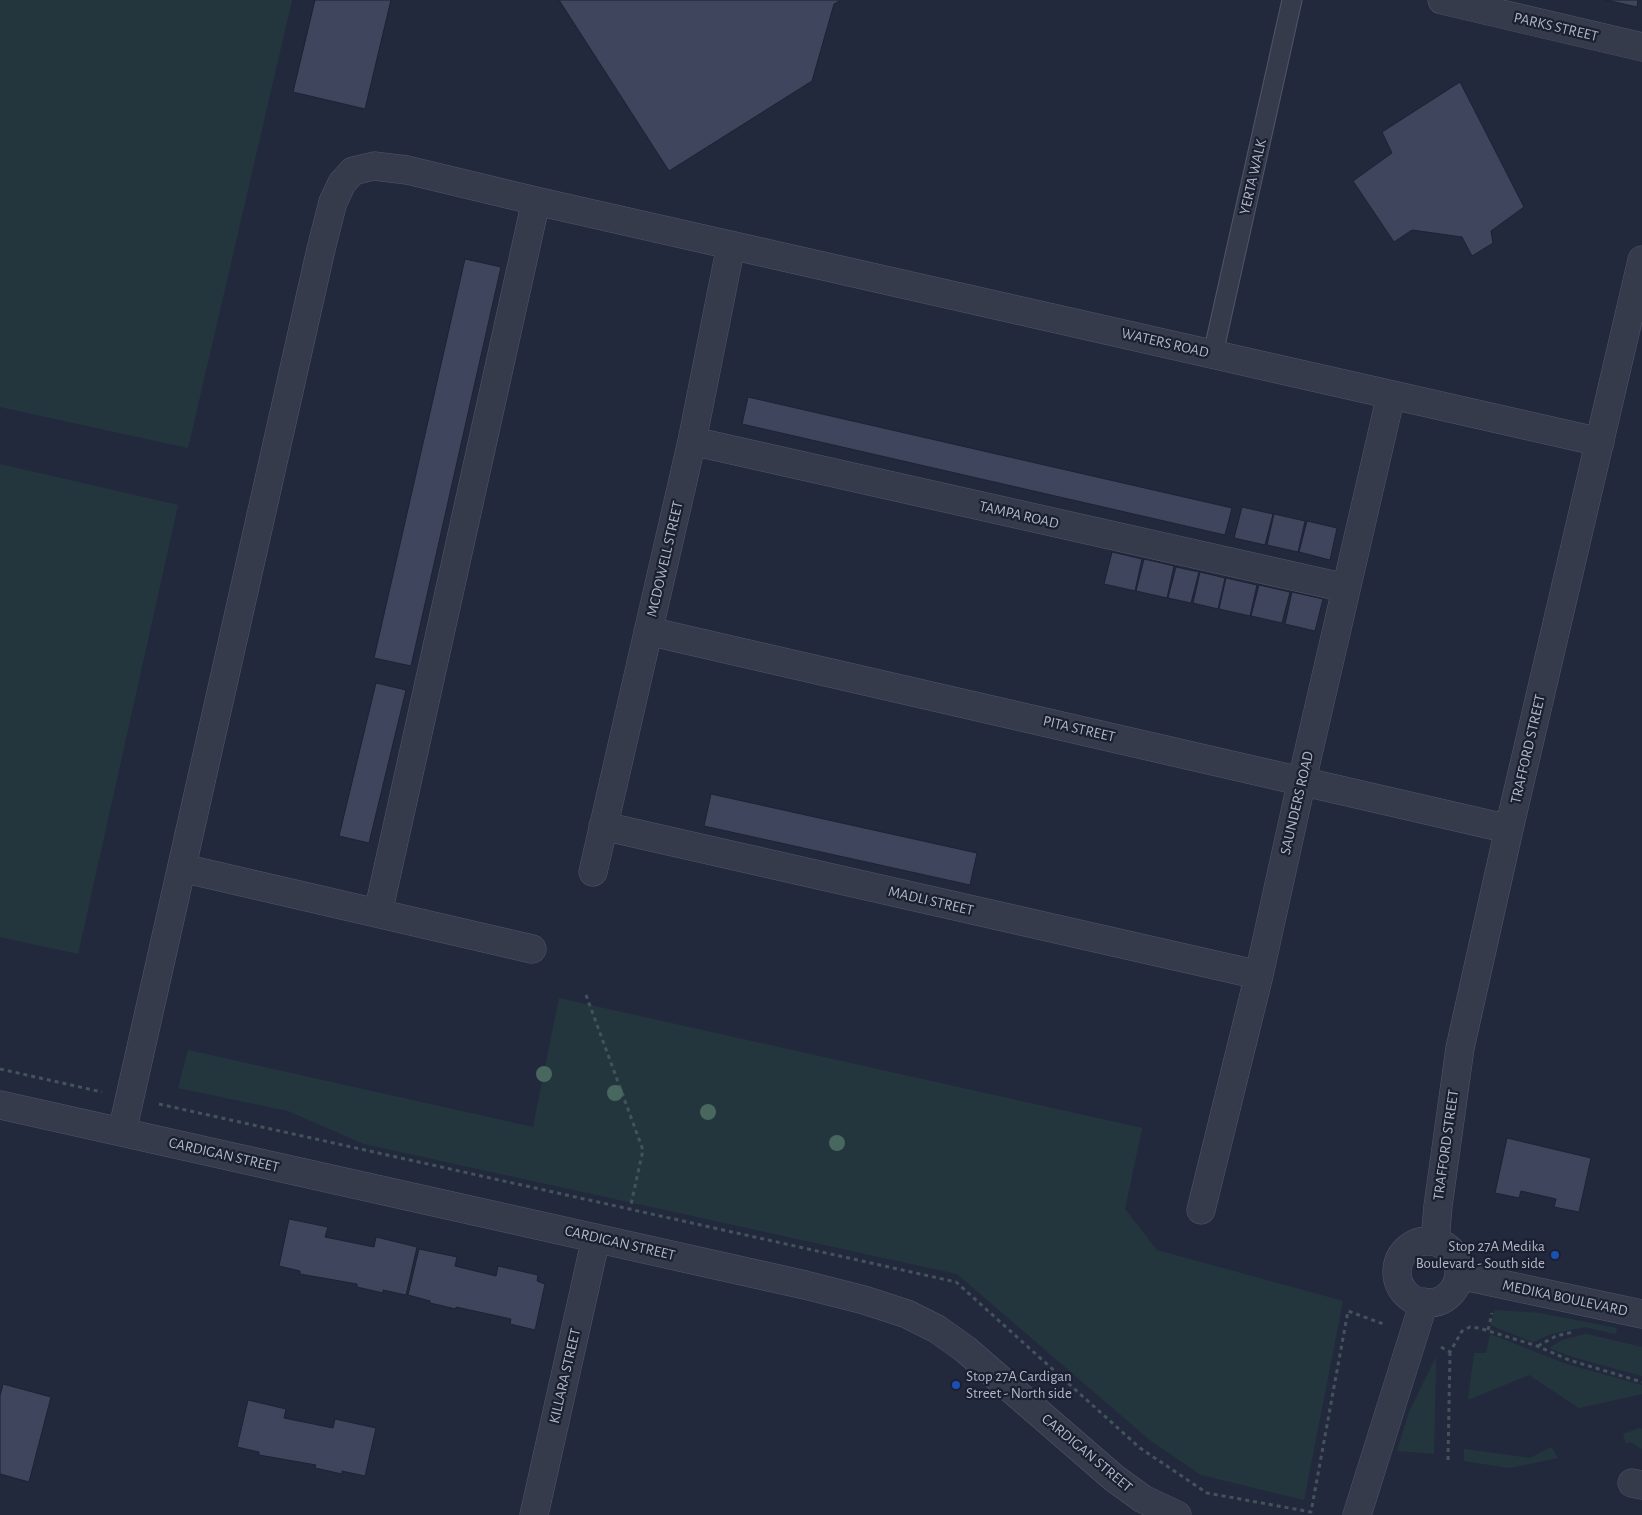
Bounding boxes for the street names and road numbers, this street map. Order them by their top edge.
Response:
street label: PARKS STREET [1512,9,1600,45]
street label: YERTA WALK [1236,138,1270,216]
street label: WATERS ROAD [1120,324,1210,362]
street label: TAMPA ROAD [977,497,1061,533]
street label: MCDOWELL STREET [643,499,687,619]
street label: TRAFFORD STREET [1507,693,1549,805]
street label: PITA STREET [1041,712,1117,746]
street label: SAUNDERS ROAD [1276,749,1318,857]
street label: MADLI STREET [886,882,976,920]
street label: TRAFFORD STREET [1429,1088,1463,1202]
street label: CARDIGAN STREET [167,1134,281,1176]
street label: CARDIGAN STREET [563,1222,677,1264]
street label: MEDIKA BOULEVARD [1501,1276,1629,1320]
street label: KILLARA STREET [545,1327,585,1425]
street label: CARDIGAN STREET [1038,1410,1136,1496]

